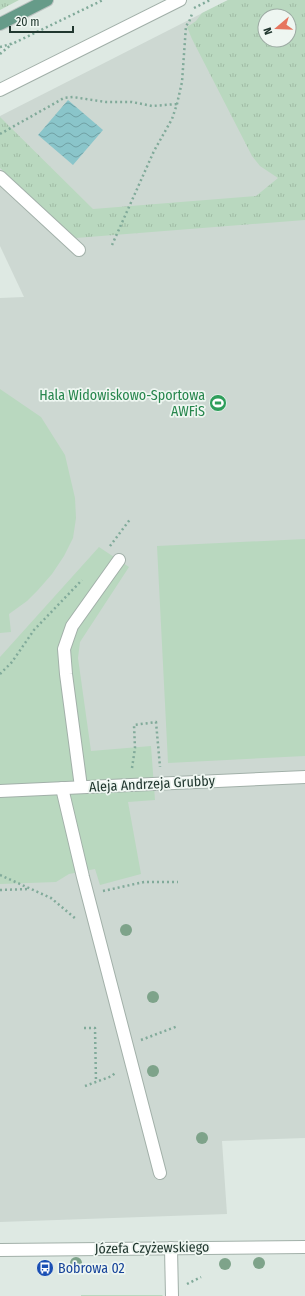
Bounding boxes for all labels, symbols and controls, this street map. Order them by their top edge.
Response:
scale bar [10,8,73,34]
north arrow [257,8,297,48]
text: 20 m [16,15,40,29]
text: N [261,26,275,36]
place label: Hala Widowiskowo-Sportowa AWFiS [39,387,205,420]
sports icon: Hala Widowiskowo-Sportowa AWFiS [208,393,228,413]
street label: Aleja Andrzeja Grubby [89,772,216,796]
street label: Józefa Czyżewskiego [95,1239,209,1257]
bus stop icon: Bobrowa 02 [35,1258,55,1278]
place label: Bobrowa 02 [58,1260,125,1277]

